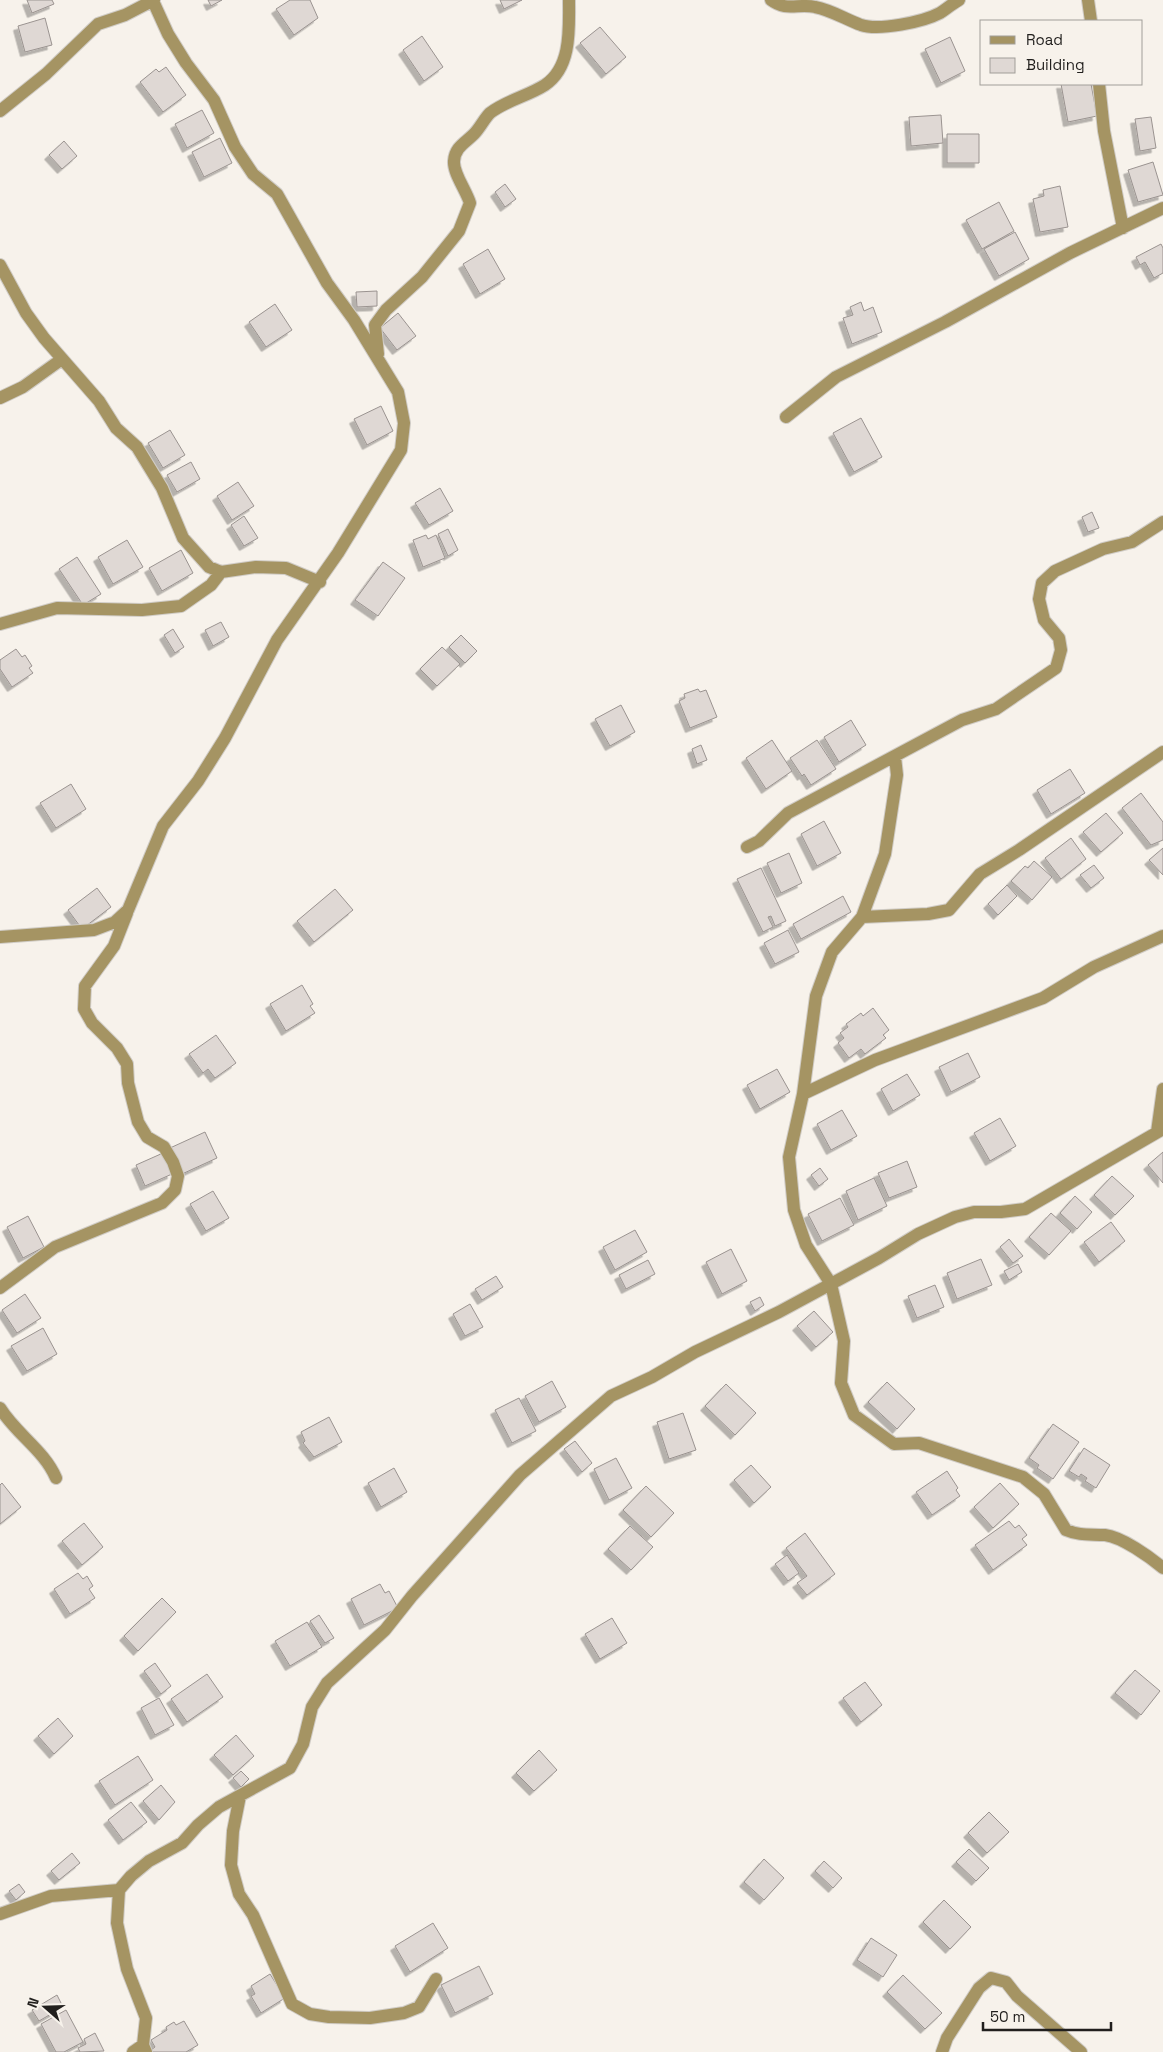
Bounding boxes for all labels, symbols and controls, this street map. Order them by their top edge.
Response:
legend [980,20,1143,85]
text: Road [1026,30,1063,49]
text: Building [1026,55,1085,74]
north arrow [20,1982,70,2032]
text: N [23,1995,43,2010]
scale bar [983,2000,1110,2032]
text: 50 m [990,2007,1025,2026]

